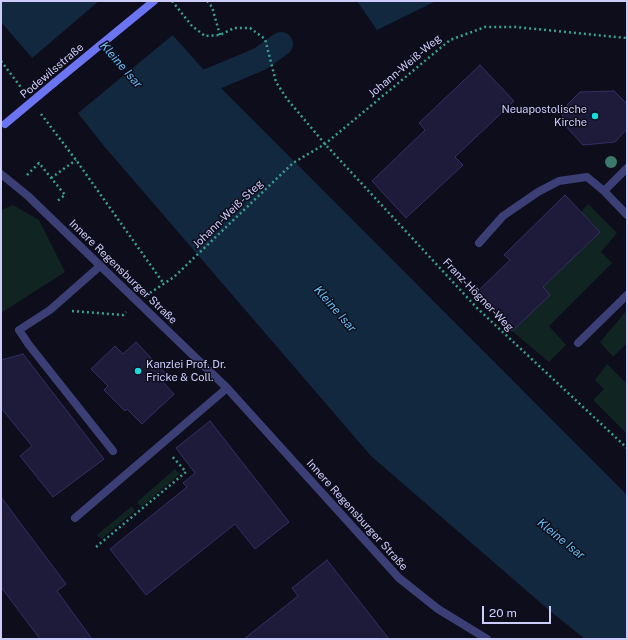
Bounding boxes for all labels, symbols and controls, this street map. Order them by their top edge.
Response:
street label: Johann-Weiß-Weg [366,32,444,100]
water label: Kleine Isar [97,39,145,91]
street label: Podewilsstraße [18,41,86,101]
place label: Neuapostolische Kirche [502,103,587,129]
marker: Neuapostolische Kirche [590,111,600,121]
street label: Johann-Weiß-Steg [190,177,266,251]
street label: Innere Regensburger Straße [66,217,180,327]
street label: Franz-Högner-Weg [440,256,516,334]
water label: Kleine Isar [311,283,359,335]
place label: Kanzlei Prof. Dr. Fricke & Coll. [146,358,226,384]
marker: Kanzlei Prof. Dr. Fricke & Coll. [133,366,143,376]
street label: Innere Regensburger Straße [304,457,410,573]
water label: Kleine Isar [534,515,588,563]
scale bar [484,598,553,624]
text: 20 m [489,606,517,620]

